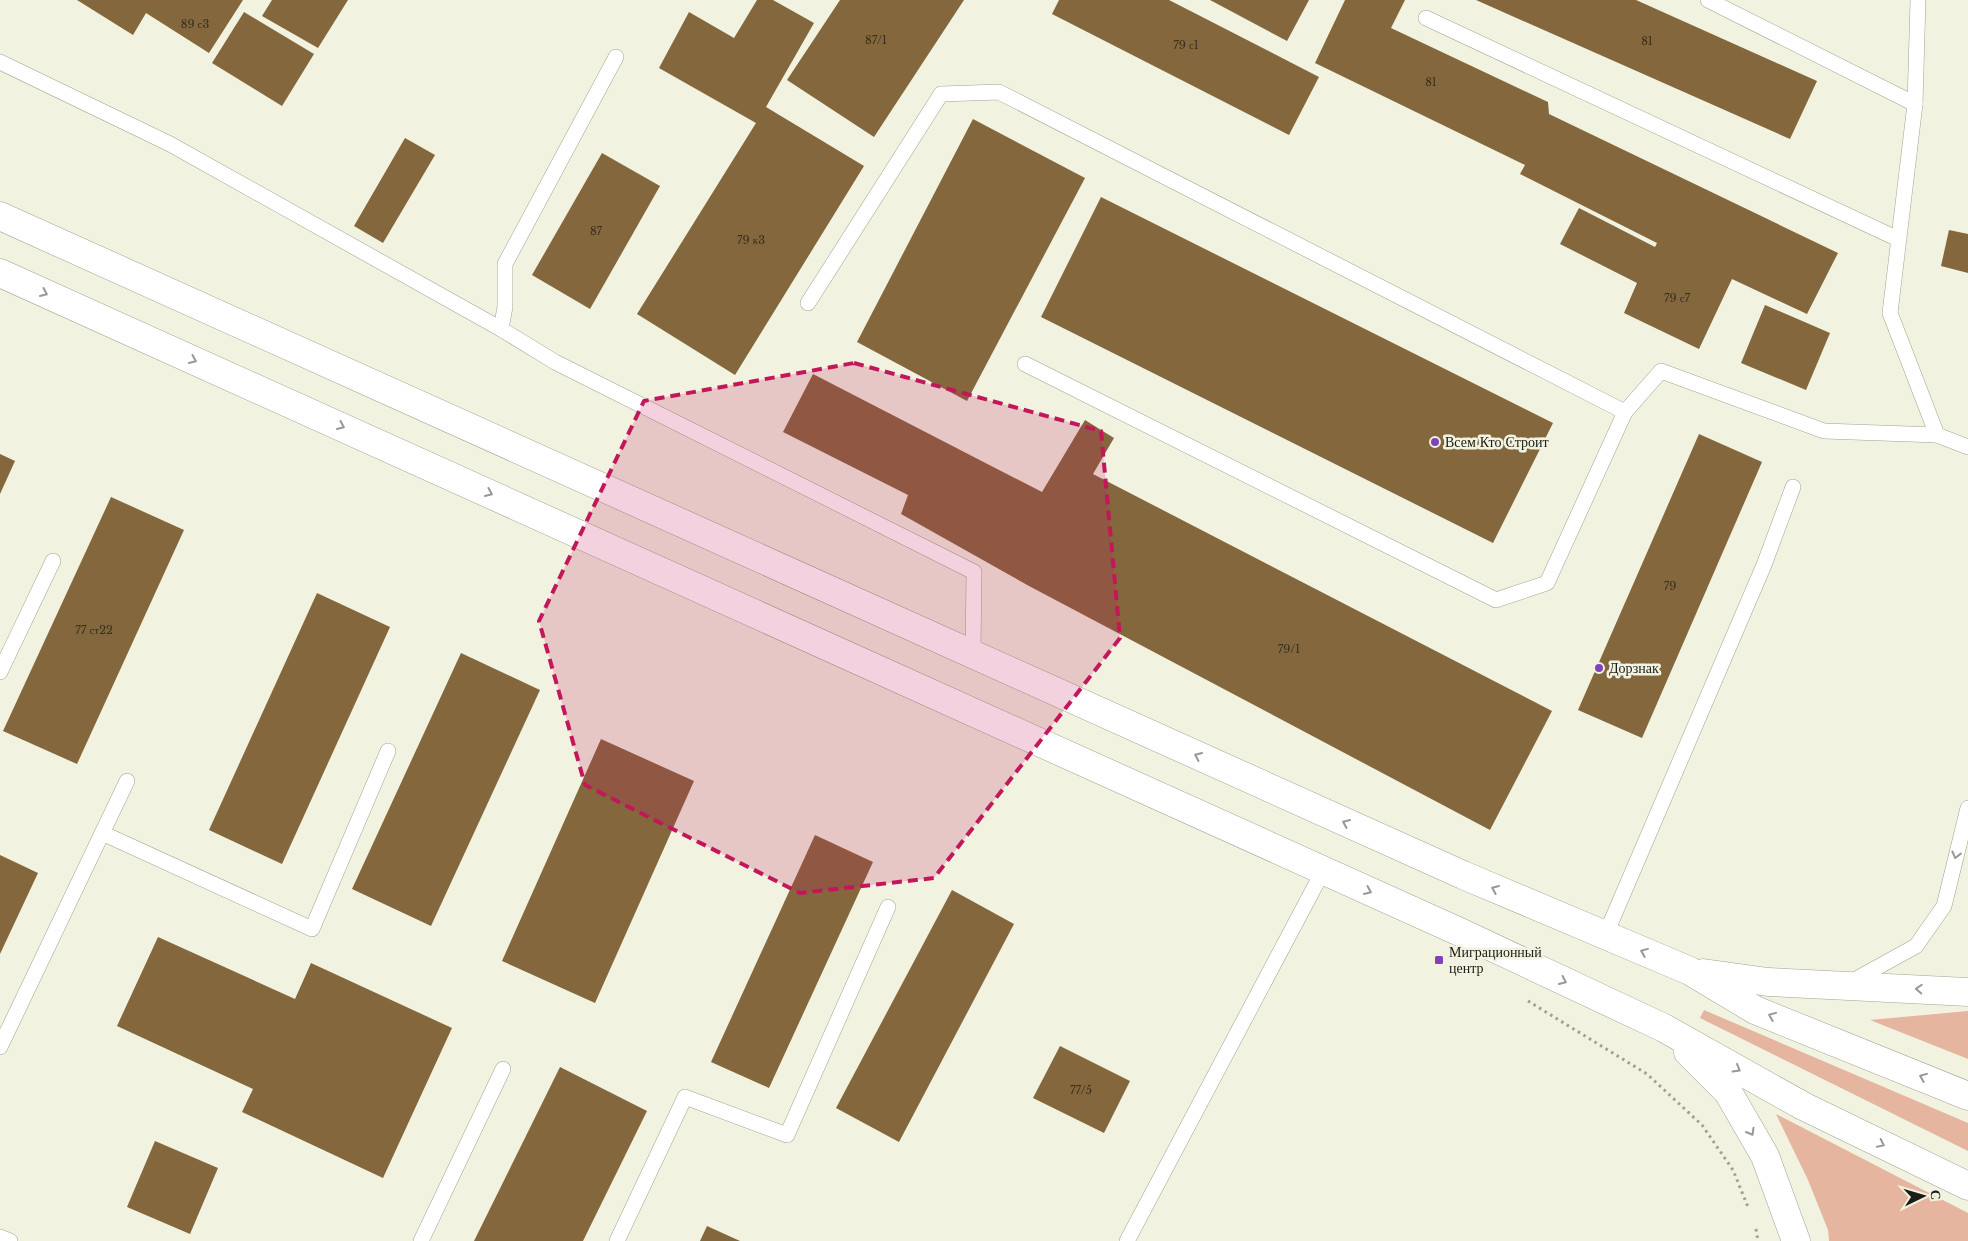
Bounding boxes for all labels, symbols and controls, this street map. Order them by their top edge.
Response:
house number: 89 с3 [181,17,209,31]
house number: 87/1 [865,33,887,47]
house number: 81 [1641,34,1653,48]
house number: 79 с1 [1173,38,1199,52]
house number: 81 [1425,75,1437,89]
house number: 87 [590,224,603,238]
house number: 79 к3 [737,233,765,247]
one-way arrow [39,286,48,297]
house number: 79 с7 [1664,291,1691,305]
one-way arrow [187,353,196,363]
one-way arrow [336,420,345,431]
place label: Всем Кто Строит [1445,433,1549,451]
marker: Всем Кто Строит [1429,436,1441,448]
one-way arrow [484,487,493,498]
house number: 79 [1664,579,1676,593]
house number: 77 ст22 [75,623,113,637]
house number: 79/1 [1278,642,1300,656]
place label: Дорзнак [1609,659,1659,677]
marker: Дорзнак [1593,662,1605,674]
one-way arrow [1194,752,1203,762]
one-way arrow [1342,818,1351,829]
one-way arrow [1951,851,1962,860]
one-way arrow [1363,884,1372,895]
one-way arrow [1491,884,1500,895]
place label: Миграционный центр [1449,943,1542,977]
one-way arrow [1641,948,1649,958]
marker: Миграционный центр [1433,954,1445,966]
one-way arrow [1558,974,1567,985]
one-way arrow [1915,984,1923,995]
one-way arrow [1768,1012,1777,1023]
one-way arrow [1732,1063,1741,1073]
one-way arrow [1919,1073,1928,1084]
house number: 77/5 [1070,1083,1092,1097]
one-way arrow [1744,1126,1754,1135]
one-way arrow [1876,1138,1885,1148]
north arrow [1898,1171,1948,1221]
text: С [1927,1189,1945,1201]

